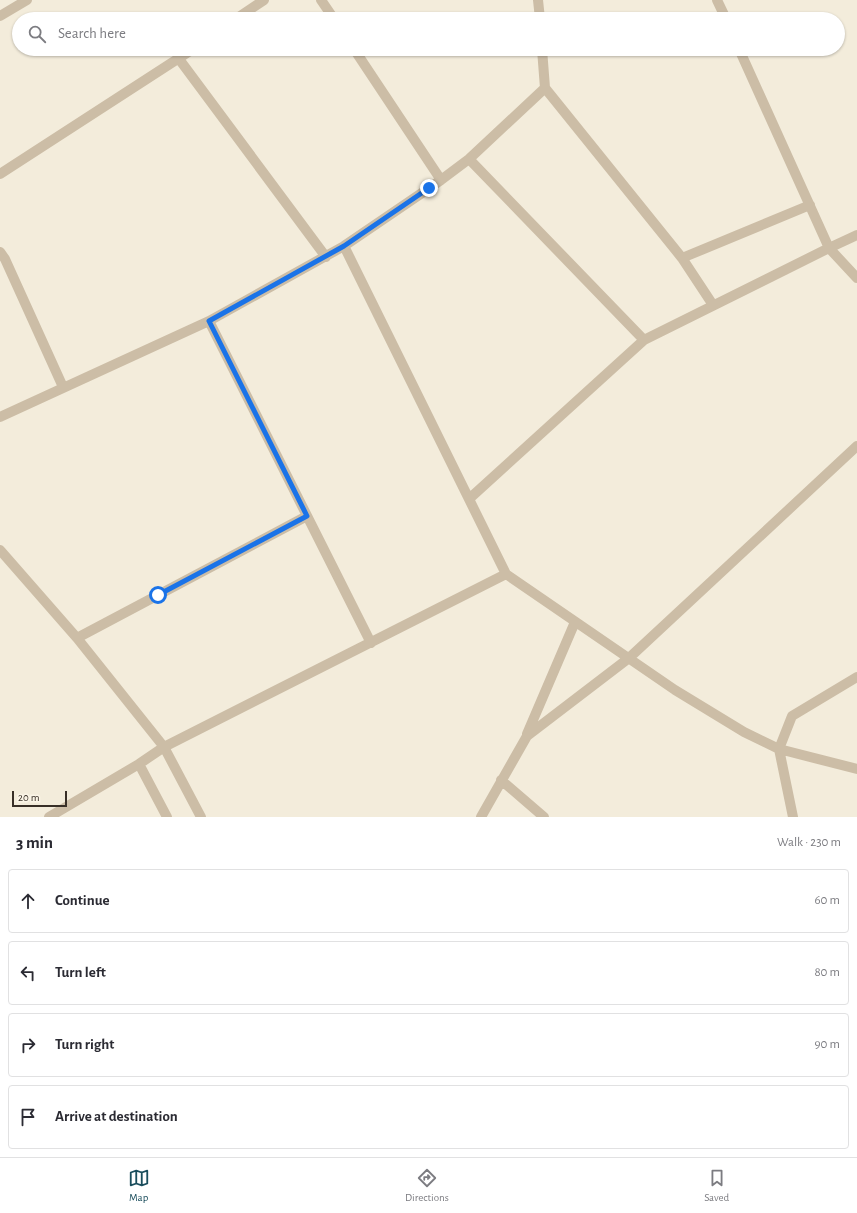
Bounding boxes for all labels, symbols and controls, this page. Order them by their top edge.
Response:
search box [12,12,845,56]
icon: search [26,23,48,45]
text: Search here [58,26,126,41]
route end [420,179,438,197]
route start [149,586,167,604]
scale bar [12,789,67,808]
text: 20 m [18,792,39,803]
text: 3 min [16,834,53,851]
text: Walk · 230 m [777,836,841,849]
icon: ahead [17,890,39,912]
text: Continue [55,893,110,908]
text: 60 m [814,894,840,907]
icon: left [17,962,39,984]
text: Turn left [55,965,106,980]
text: 80 m [814,966,840,979]
icon: right [17,1034,39,1056]
text: Turn right [55,1037,114,1052]
text: 90 m [814,1038,840,1051]
icon: arrive [17,1106,39,1128]
text: Arrive at destination [55,1109,178,1124]
tab: Map [128,1167,150,1204]
tab: Directions [405,1167,449,1204]
tab: Saved [704,1167,729,1204]

